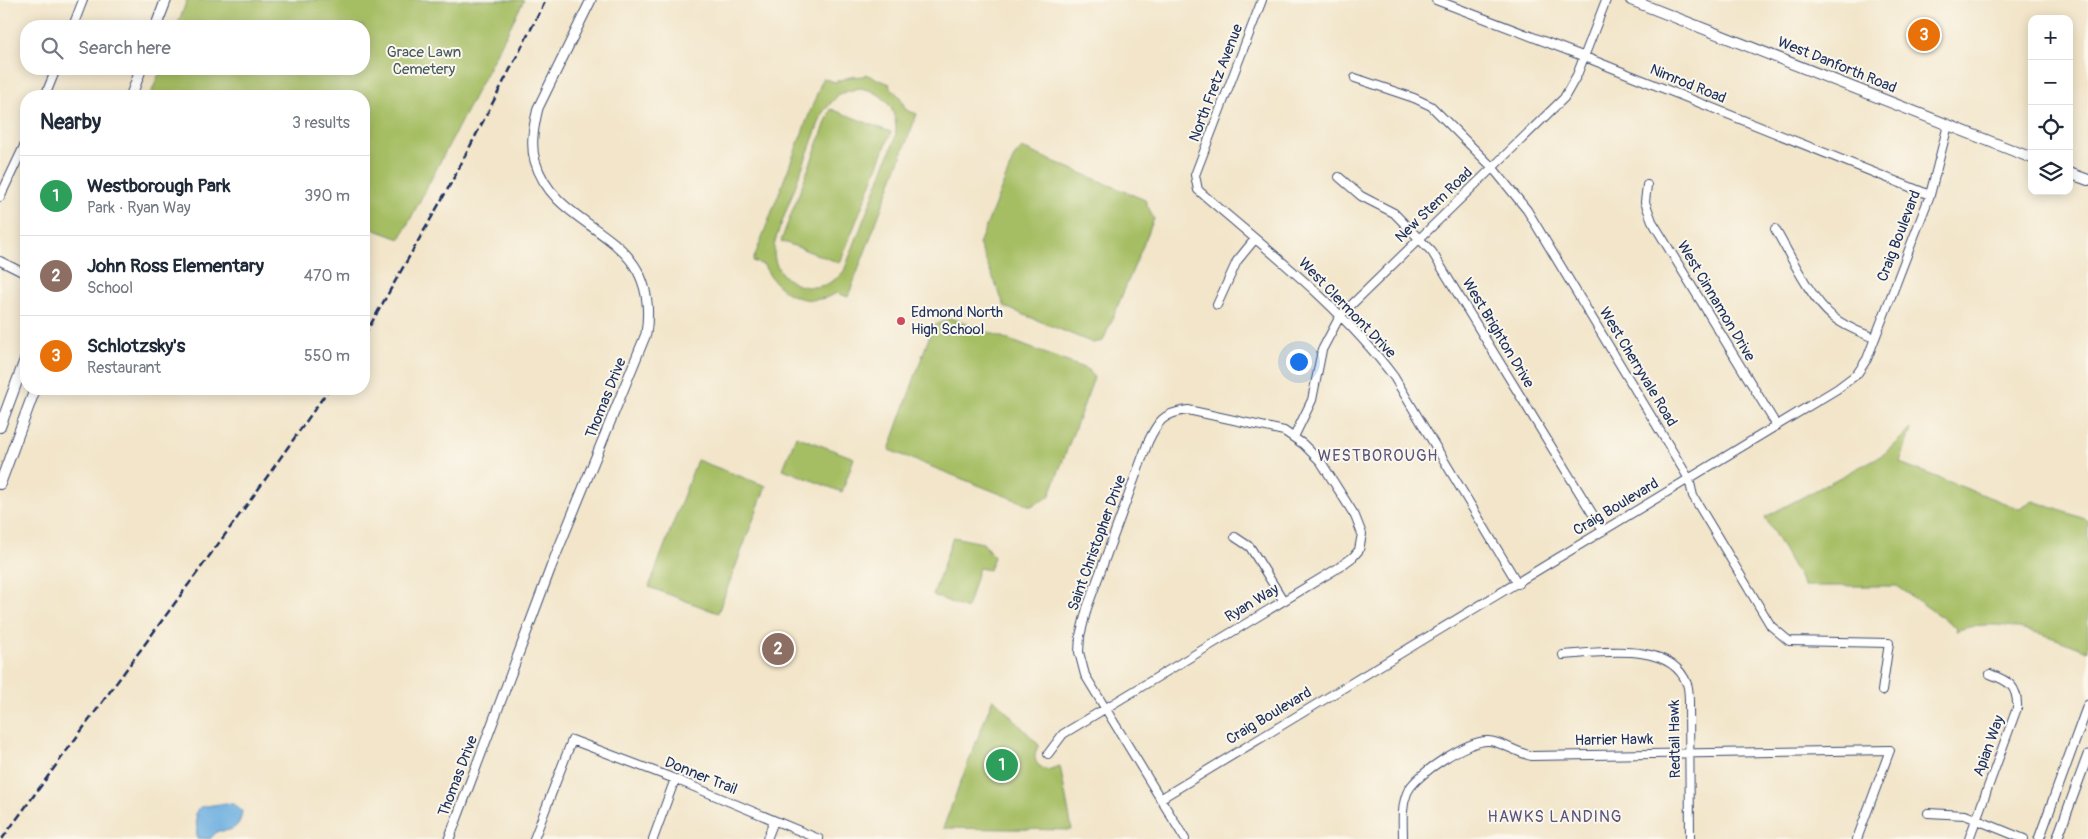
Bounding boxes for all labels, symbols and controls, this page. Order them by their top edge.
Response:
map controls [2028,15,2073,195]
button: + [2028,15,2073,60]
pin: 3 [1908,16,1940,54]
search box [20,20,370,75]
street label: North Fretz Avenue [1185,21,1247,145]
street label: West Danforth Road [1775,32,1899,98]
icon: search [38,34,66,62]
text: Search here [78,36,171,60]
park label: Grace Lawn Cemetery [387,43,461,79]
street label: Nimrod Road [1647,60,1729,108]
button: − [2028,60,2073,105]
button: locate [2028,105,2073,150]
text: Nearby [40,109,101,136]
text: 3 results [292,113,350,133]
button: layers [2028,150,2073,195]
street label: New Stem Road [1391,163,1477,247]
text: Westborough Park [87,174,231,198]
text: 1 [53,186,59,206]
text: 390 m [304,186,350,206]
street label: Craig Boulevard [1873,188,1925,284]
text: Park · Ryan Way [87,198,191,218]
street label: West Cinnamon Drive [1673,237,1760,365]
text: John Ross Elementary [87,254,264,278]
street label: West Clermont Drive [1294,254,1400,363]
text: 2 [52,266,60,286]
text: 470 m [304,266,350,286]
street label: West Brighton Drive [1458,274,1539,392]
text: School [87,278,133,298]
place label: Edmond North High School [911,303,1003,339]
street label: West Cherryvale Road [1595,304,1681,430]
marker: Edmond North High School [895,315,907,327]
text: Schlotzsky's [87,334,185,358]
text: 3 [52,346,60,366]
text: 550 m [304,346,350,366]
your location [1286,349,1312,375]
street label: Thomas Drive [581,354,631,441]
text: Restaurant [87,358,161,378]
district label: WESTBOROUGH [1318,446,1438,466]
street label: Saint Christopher Drive [1064,472,1131,614]
street label: Craig Boulevard [1570,474,1662,540]
street label: Ryan Way [1222,579,1283,626]
pin: 2 [762,630,794,668]
street label: Craig Boulevard [1223,683,1315,749]
street label: Redtail Hawk [1665,699,1685,779]
street label: Apian Way [1969,712,2009,779]
street label: Harrier Hawk [1574,730,1654,750]
street label: Thomas Drive [434,732,482,819]
pin: 1 [986,746,1018,784]
street label: Donner Trail [662,753,740,799]
district label: HAWKS LANDING [1488,807,1622,827]

